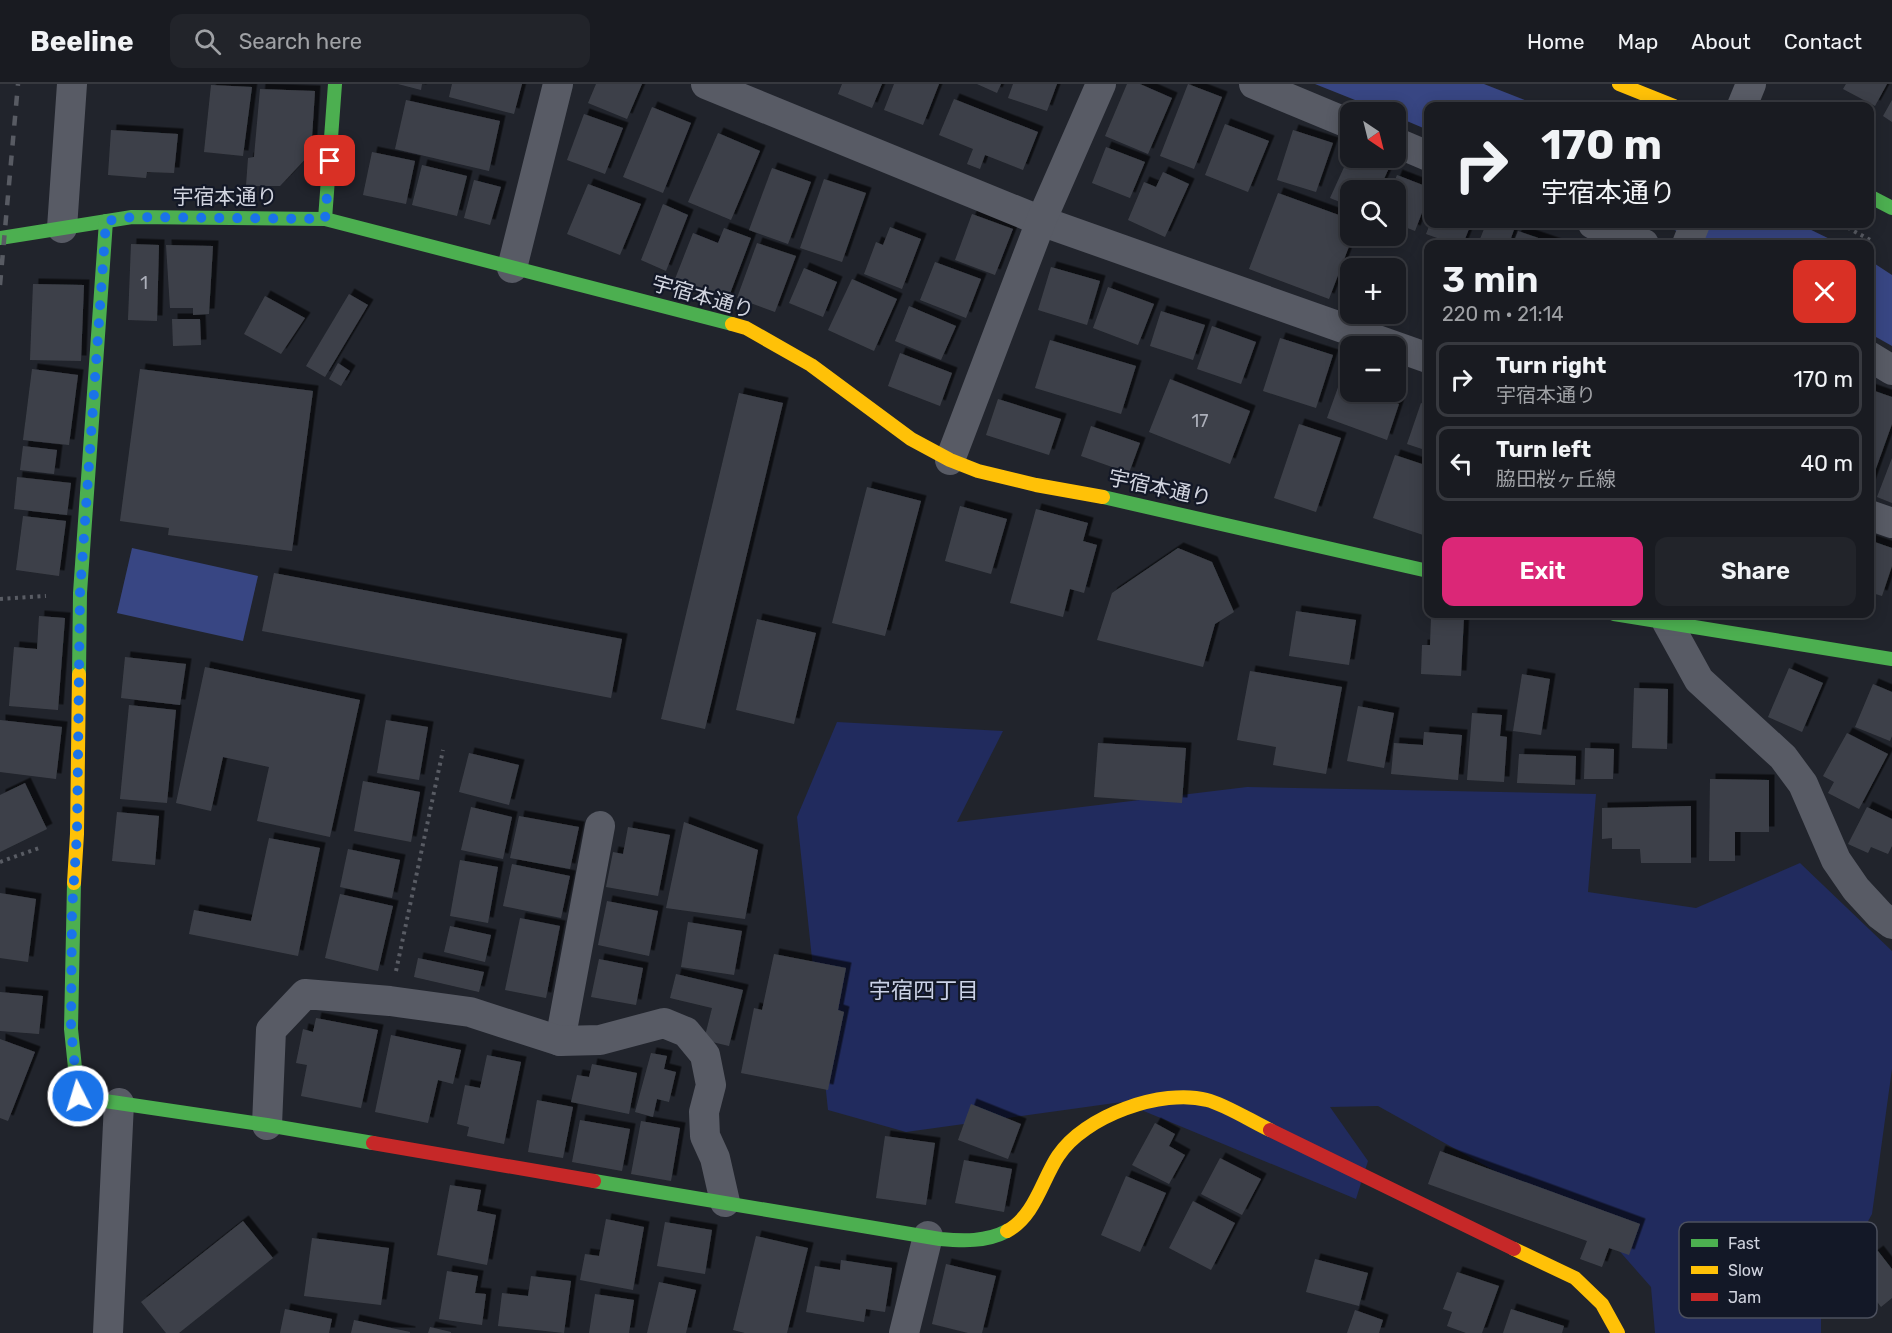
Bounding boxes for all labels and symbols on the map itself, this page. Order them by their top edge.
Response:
north arrow [1340,102,1406,168]
pin [304,135,355,186]
street label: 宇宿本通り [173,184,278,209]
street label: 宇宿本通り [649,270,757,323]
house number: 1 [140,272,148,294]
house number: 17 [1192,410,1208,432]
street label: 宇宿本通り [1106,464,1214,511]
district label: 宇宿四丁目 [869,977,979,1004]
position arrow [46,1064,110,1128]
legend [1679,1222,1877,1318]
text: Fast [1728,1234,1760,1253]
text: Slow [1728,1261,1764,1280]
text: Jam [1728,1288,1761,1307]

